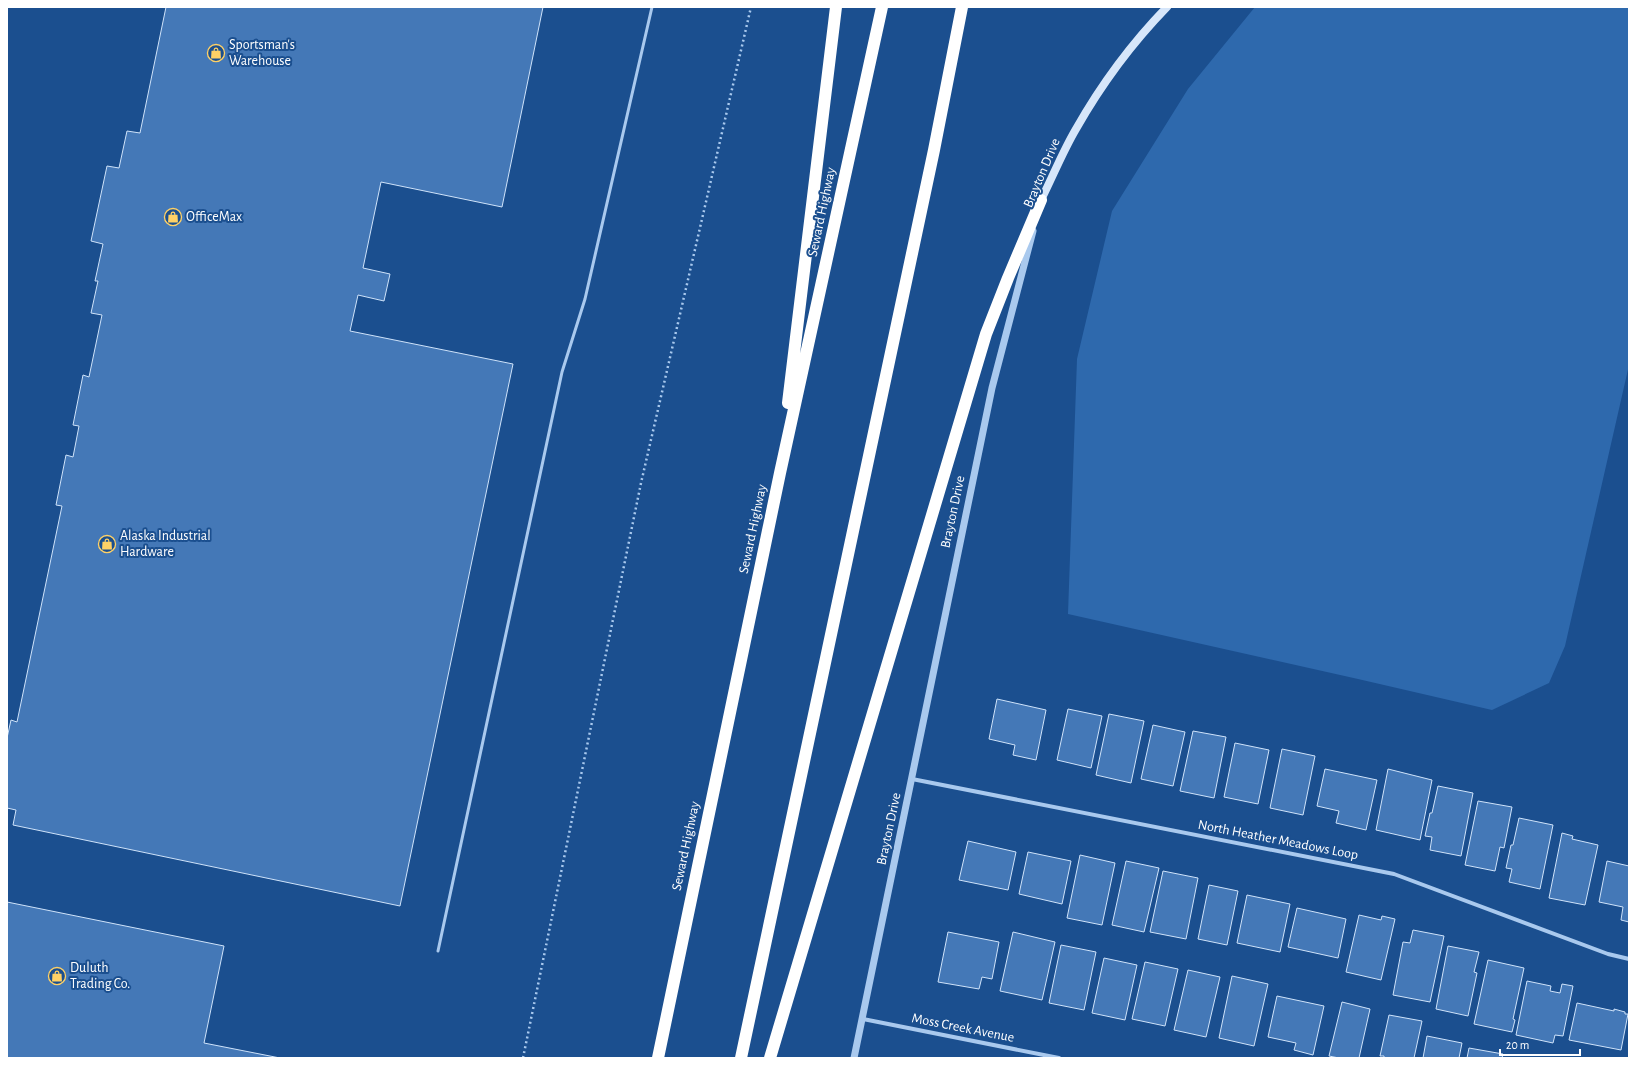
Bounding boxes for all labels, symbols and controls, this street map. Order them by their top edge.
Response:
place label: Sportsman's Warehouse [229,38,295,68]
shop icon: Sportsman's Warehouse [206,43,226,63]
street label: Brayton Drive [1021,136,1063,210]
street label: Seward Highway [806,166,838,258]
shop icon: OfficeMax [163,207,183,227]
place label: OfficeMax [186,210,242,224]
street label: Brayton Drive [938,475,968,549]
street label: Seward Highway [737,483,769,575]
place label: Alaska Industrial Hardware [120,529,211,559]
shop icon: Alaska Industrial Hardware [97,534,117,554]
street label: Brayton Drive [874,792,904,866]
street label: Seward Highway [670,800,702,892]
street label: North Heather Meadows Loop [1197,818,1359,862]
place label: Duluth Trading Co. [70,961,130,991]
shop icon: Duluth Trading Co. [47,966,67,986]
street label: Moss Creek Avenue [911,1011,1015,1045]
scale bar [1500,1031,1580,1057]
text: 20 m [1506,1039,1529,1051]

